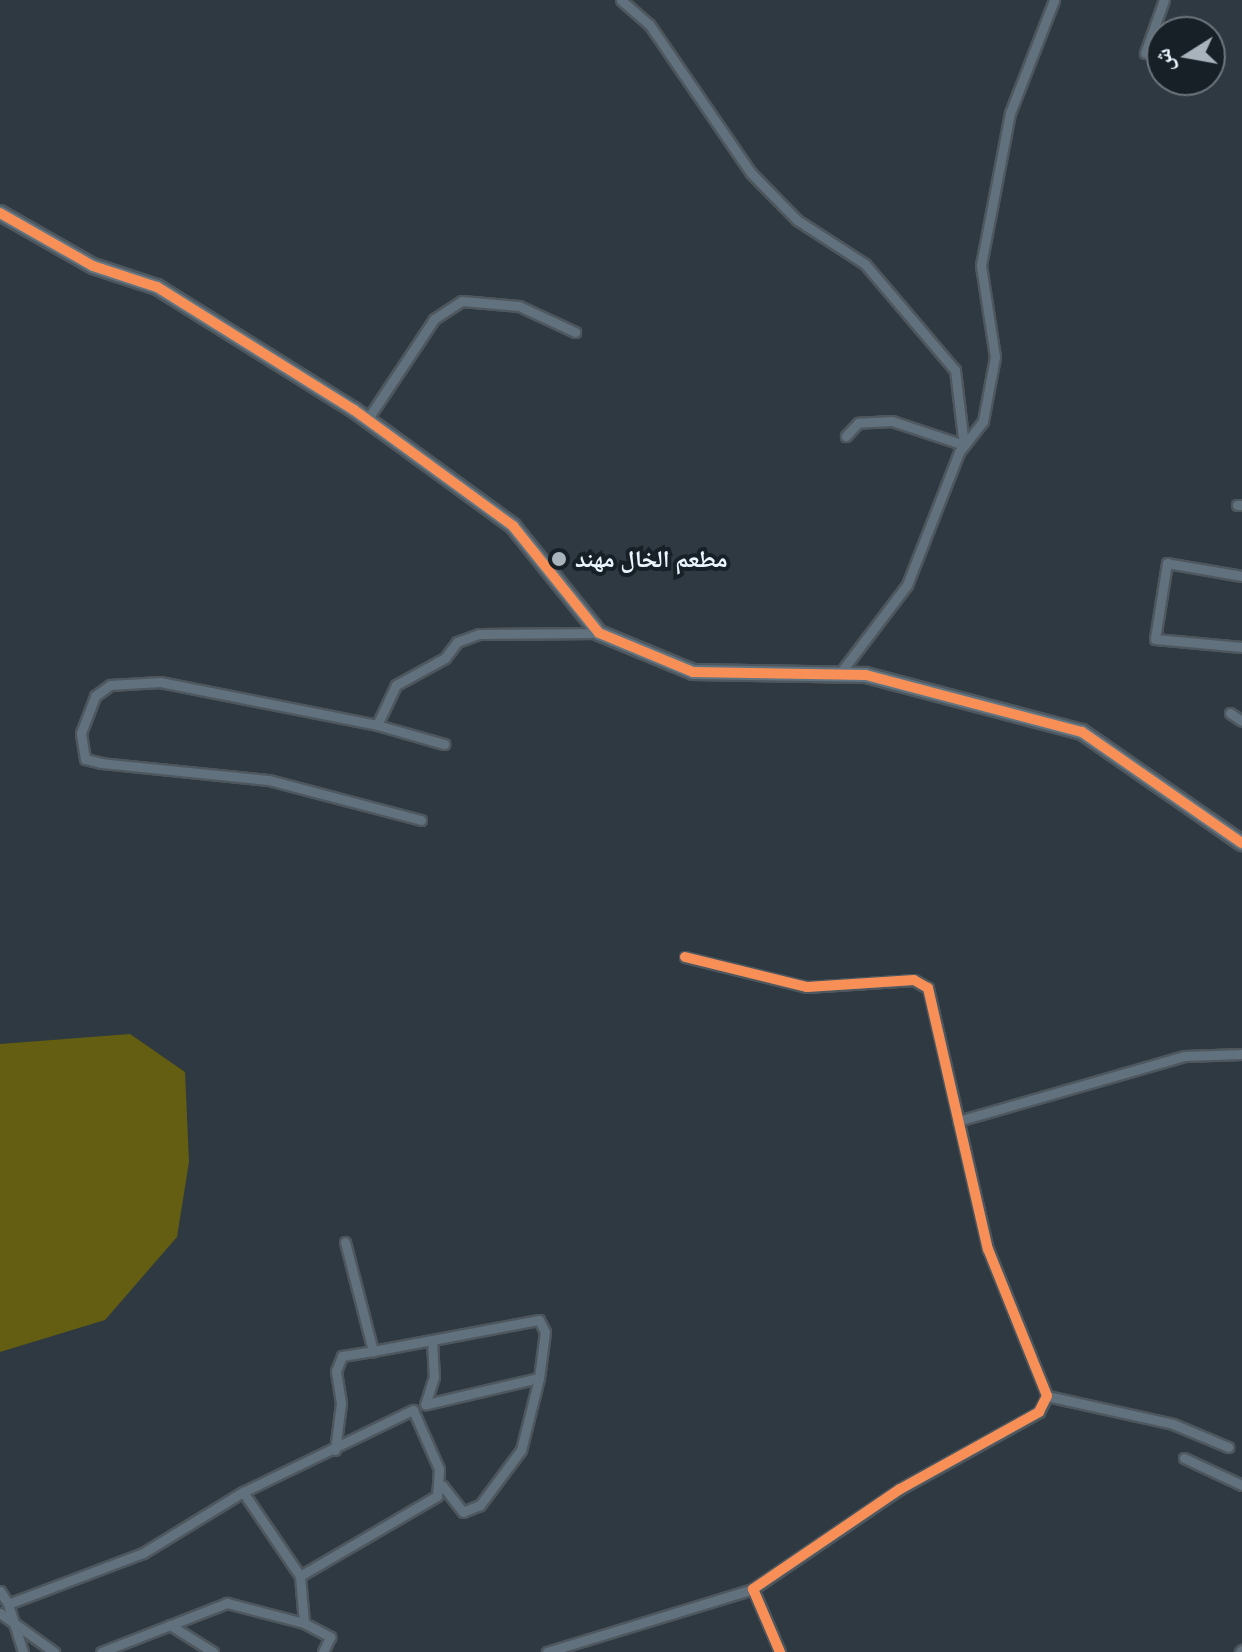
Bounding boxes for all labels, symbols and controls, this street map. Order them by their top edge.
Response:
north arrow [1146,16,1226,96]
text: ش [1147,46,1180,75]
place label: مطعم الخال مهند [575,545,728,573]
marker: مطعم الخال مهند [550,550,568,568]

